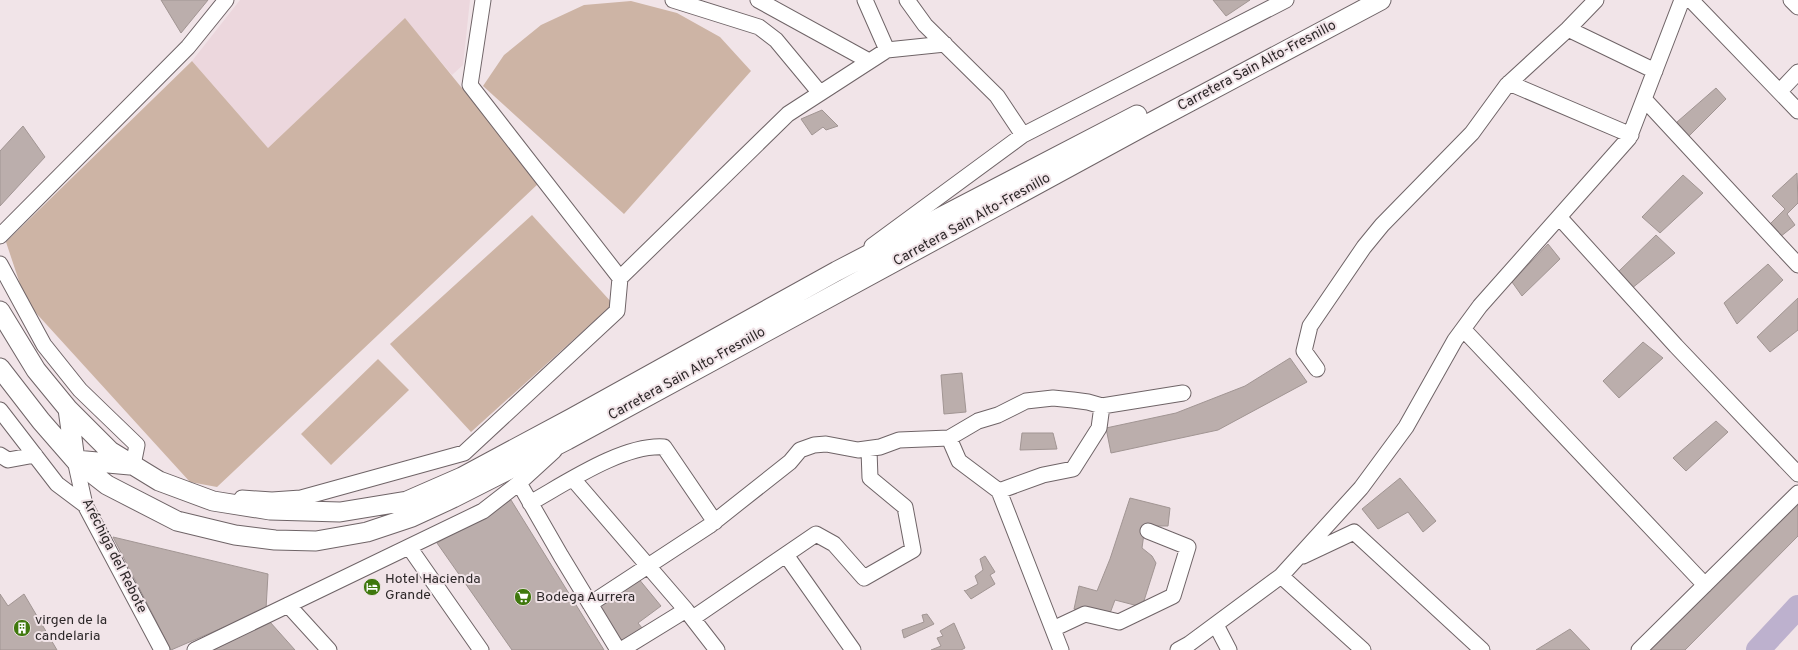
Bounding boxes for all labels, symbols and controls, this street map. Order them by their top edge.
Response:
street label: Carretera Sain Alto-Fresnillo [1175,17,1339,115]
street label: Carretera Sain Alto-Fresnillo [890,170,1054,270]
street label: Carretera Sain Alto-Fresnillo [605,324,769,424]
street label: Aréchiga del Rebote [78,496,150,616]
place label: Hotel Hacienda Grande [385,571,481,604]
hotel icon: Hotel Hacienda Grande [362,577,382,597]
supermarket icon: Bodega Aurrera [513,587,533,607]
place label: Bodega Aurrera [536,589,635,606]
place label: virgen de la candelaria [35,612,107,645]
building icon: virgen de la candelaria [12,618,32,638]

